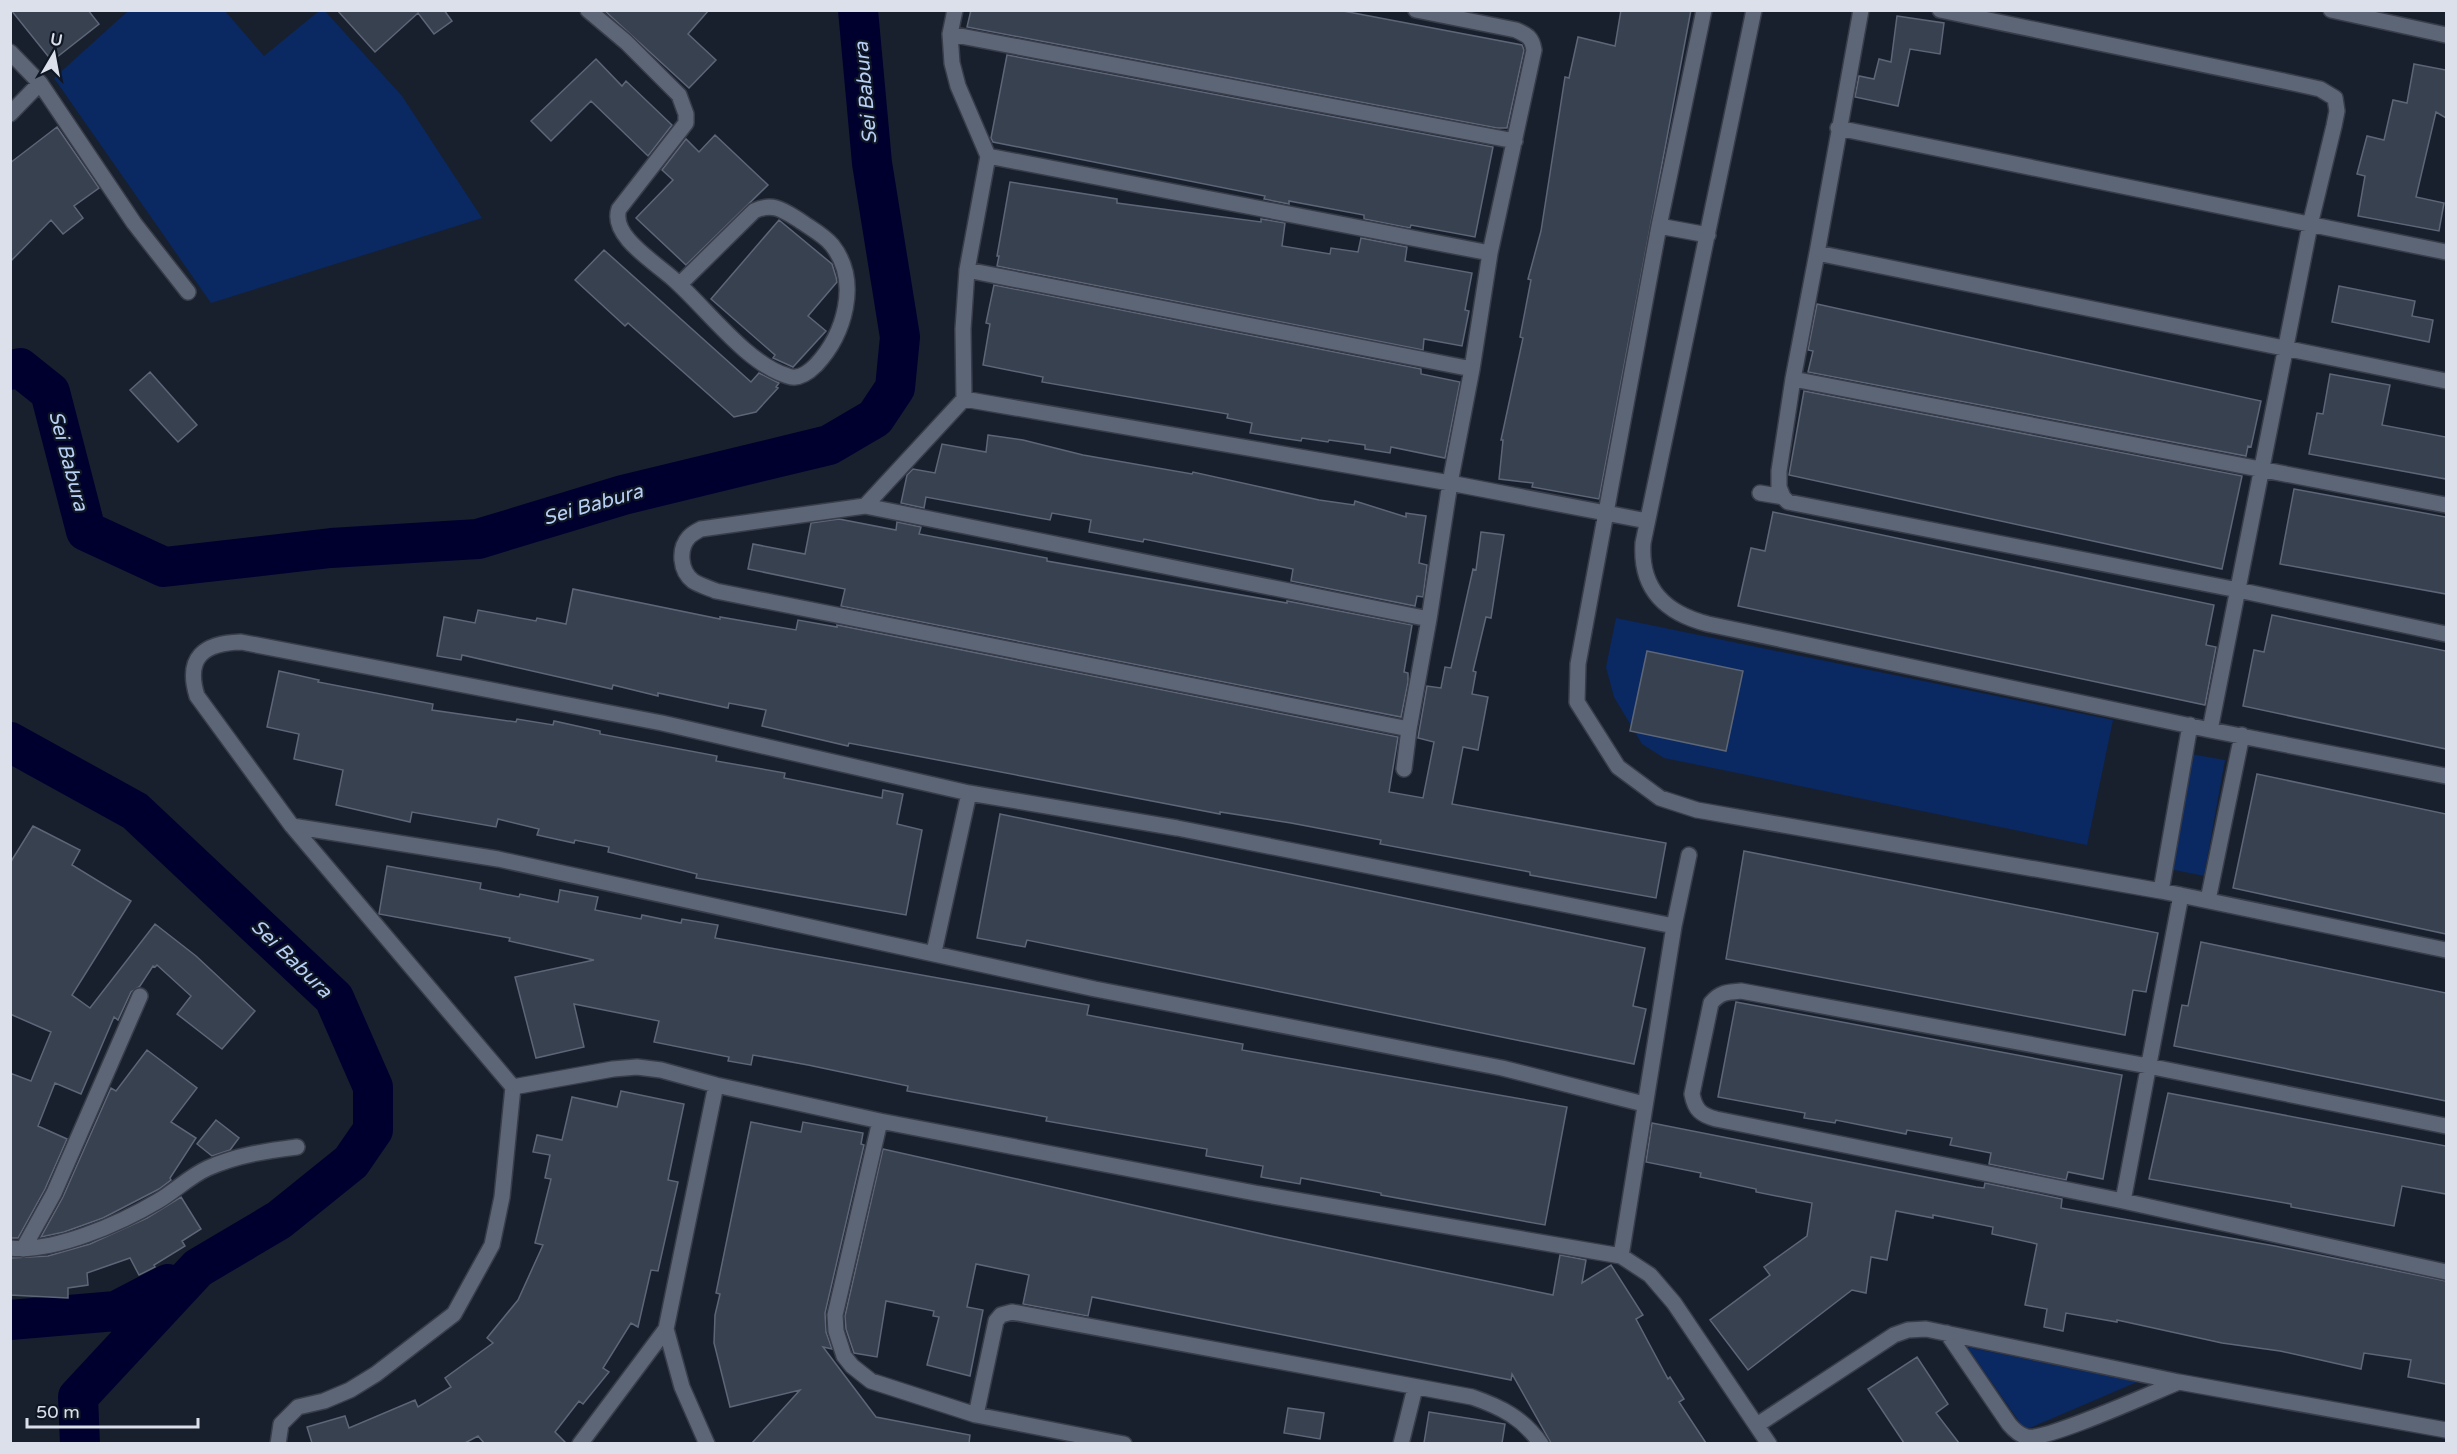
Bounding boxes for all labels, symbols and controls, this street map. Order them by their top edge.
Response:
north arrow [24,24,84,84]
text: U [49,29,64,51]
water label: Sei Babura [850,40,882,145]
water label: Sei Babura [43,408,93,514]
water label: Sei Babura [540,479,646,531]
water label: Sei Babura [246,915,337,1004]
scale bar [27,1391,198,1429]
text: 50 m [36,1401,80,1423]

